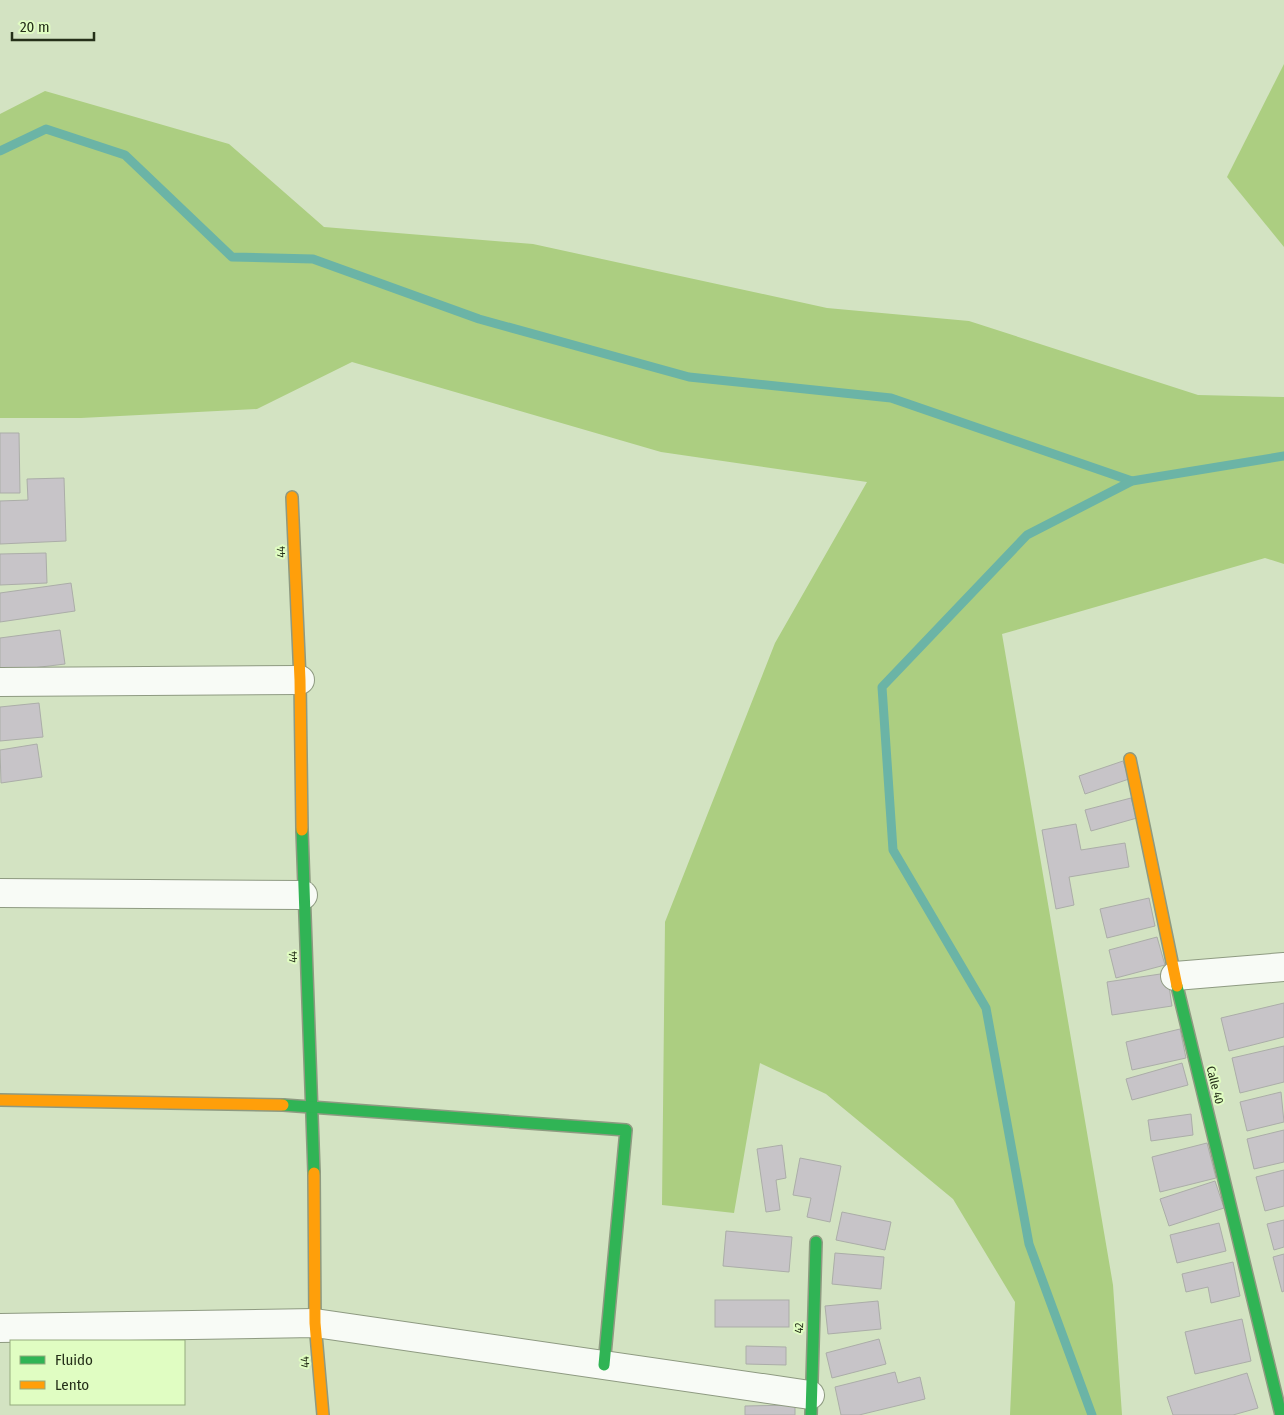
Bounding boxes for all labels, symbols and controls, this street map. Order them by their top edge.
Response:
scale bar [12,10,95,42]
text: 20 m [20,18,50,36]
street label: 44 [274,546,288,558]
street label: 44 [286,951,300,963]
street label: Calle 40 [1204,1064,1226,1106]
street label: 42 [792,1322,806,1334]
legend [10,1340,185,1405]
text: Fluido [55,1351,93,1369]
street label: 44 [298,1355,312,1368]
text: Lento [55,1376,89,1394]

